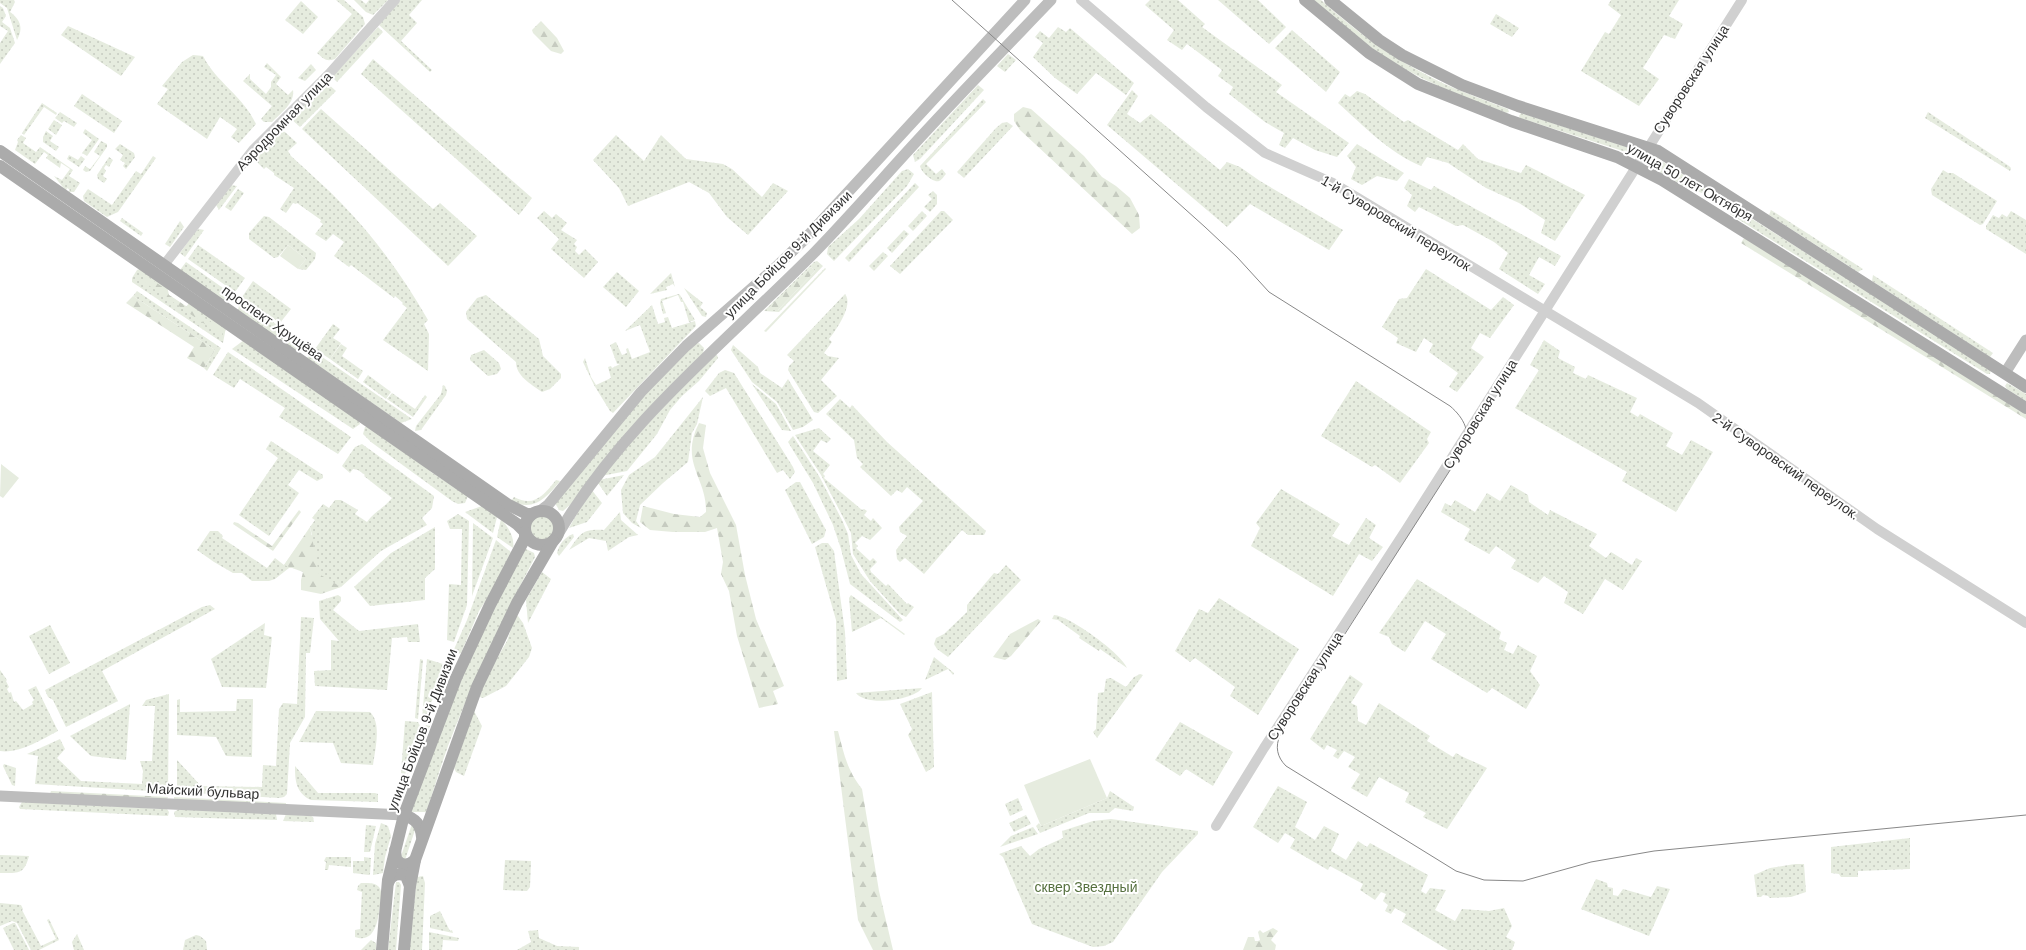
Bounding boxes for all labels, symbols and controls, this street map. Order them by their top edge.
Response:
street label: Суворовская улица [1650,22,1732,136]
street label: Аэродромная улица [233,68,335,174]
street label: улица 50 лет Октября [1624,140,1756,224]
street label: 1-й Суворовский переулок [1318,172,1474,274]
street label: улица Бойцов 9-й Дивизии [721,187,855,321]
street label: проспект Хрущёва [219,282,327,364]
street label: Суворовская улица [1440,356,1520,472]
street label: 2-й Суворовский переулок. [1710,409,1862,523]
street label: Суворовская улица [1264,629,1346,743]
street label: улица Бойцов 9-й Дивизии [384,646,460,814]
street label: Майский бульвар [146,780,260,802]
park label: сквер Звездный [1035,879,1137,895]

